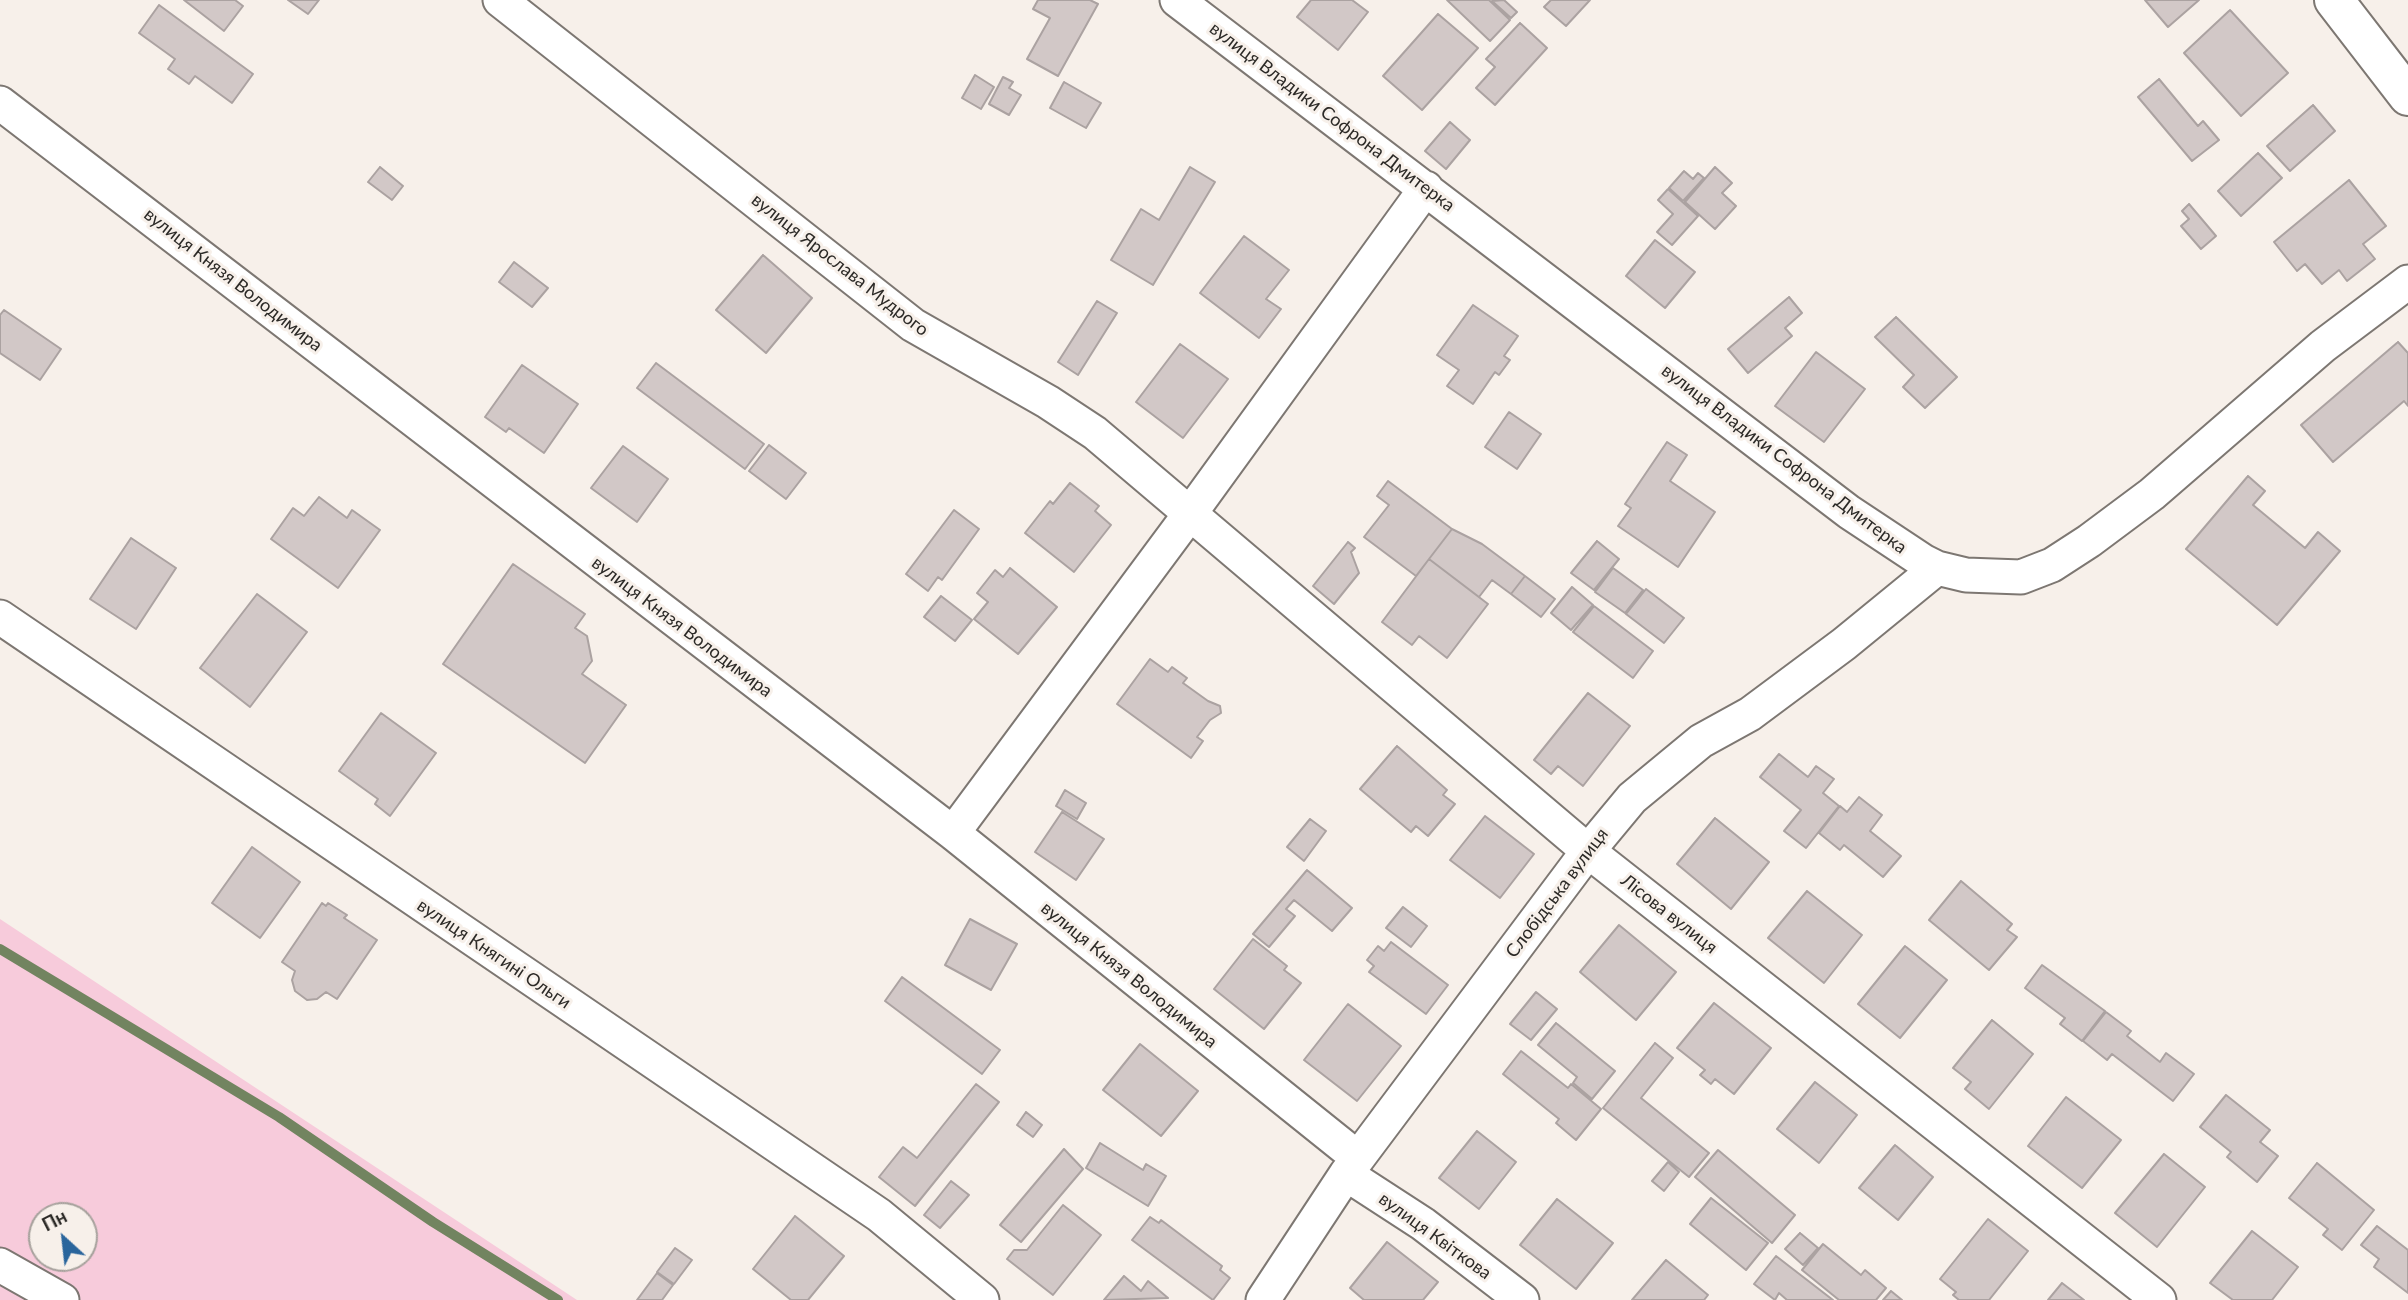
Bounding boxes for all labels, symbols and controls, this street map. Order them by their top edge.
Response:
street label: вулиця Владики Софрона Дмитерка [1205,18,1459,216]
street label: вулиця Ярослава Мудрого [747,189,933,341]
street label: вулиця Князя Володимира [140,204,326,356]
street label: вулиця Владики Софрона Дмитерка [1657,360,1911,558]
street label: вулиця Князя Володимира [588,552,776,702]
street label: Слобідська вулиця [1501,824,1613,962]
street label: Лісова вулиця [1617,870,1721,958]
street label: вулиця Княгині Ольги [413,895,575,1013]
street label: вулиця Князя Володимира [1037,897,1221,1053]
street label: вулиця Квіткова [1375,1188,1495,1284]
north arrow [28,1202,98,1272]
text: Пн [38,1204,70,1236]

